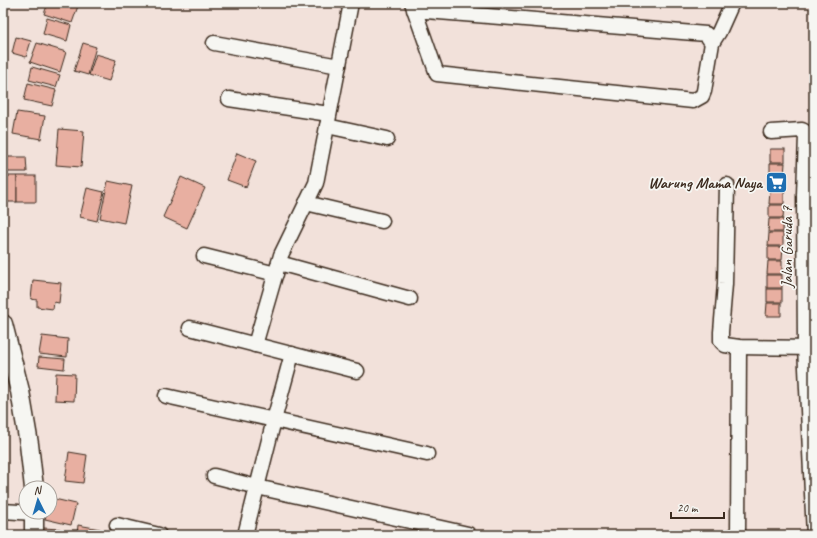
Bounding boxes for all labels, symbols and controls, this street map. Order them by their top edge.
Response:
supermarket icon: Warung Mama Naya [764,170,790,196]
place label: Warung Mama Naya [648,173,763,193]
street label: Jalan Garuda 7 [777,205,797,289]
north arrow [18,480,58,520]
text: N [33,483,43,497]
scale bar [671,494,724,520]
text: 20 m [677,500,699,516]

